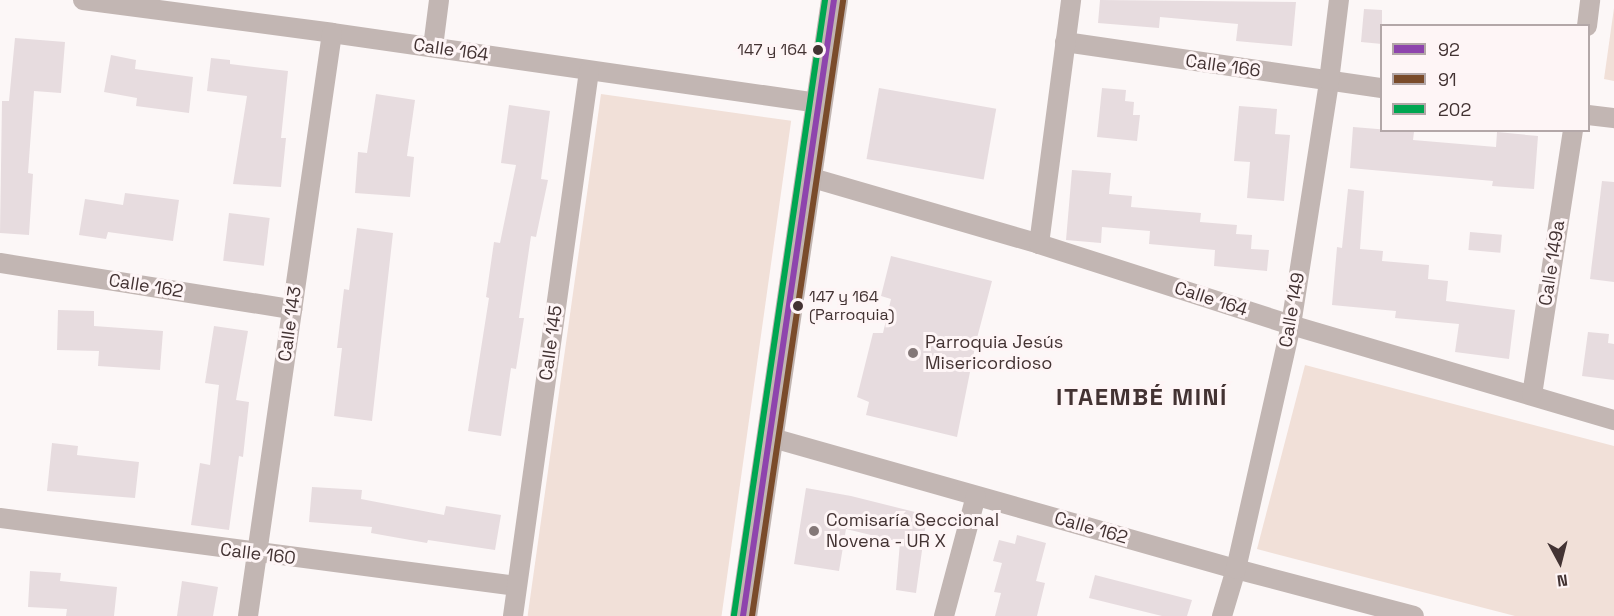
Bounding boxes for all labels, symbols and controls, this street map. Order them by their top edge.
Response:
legend [1380,24,1590,132]
street label: Calle 164 [412,34,490,66]
text: 92 [1438,38,1460,61]
place label: 147 y 164 [737,40,807,60]
marker: 147 y 164 [812,44,824,56]
street label: Calle 166 [1184,50,1262,82]
text: 91 [1438,68,1457,91]
text: 202 [1438,98,1471,121]
street label: Calle 149a [1535,219,1569,307]
street label: Calle 162 [107,269,185,303]
street label: Calle 149 [1275,271,1309,349]
street label: Calle 164 [1172,277,1250,321]
street label: Calle 143 [274,285,306,363]
place label: 147 y 164 (Parroquia) [809,287,894,325]
marker: 147 y 164 (Parroquia) [792,300,804,312]
street label: Calle 145 [535,304,567,382]
place label: Parroquia Jesús Misericordioso [925,332,1063,374]
marker: Parroquia Jesús Misericordioso [906,346,920,360]
district label: ITAEMBÉ MINÍ [1056,383,1228,411]
street label: Calle 162 [1052,507,1130,549]
place label: Comisaría Seccional Novena - UR X [826,510,999,552]
marker: Comisaría Seccional Novena - UR X [807,524,821,538]
north arrow [1530,532,1590,592]
street label: Calle 160 [219,539,297,569]
text: N [1556,569,1569,591]

